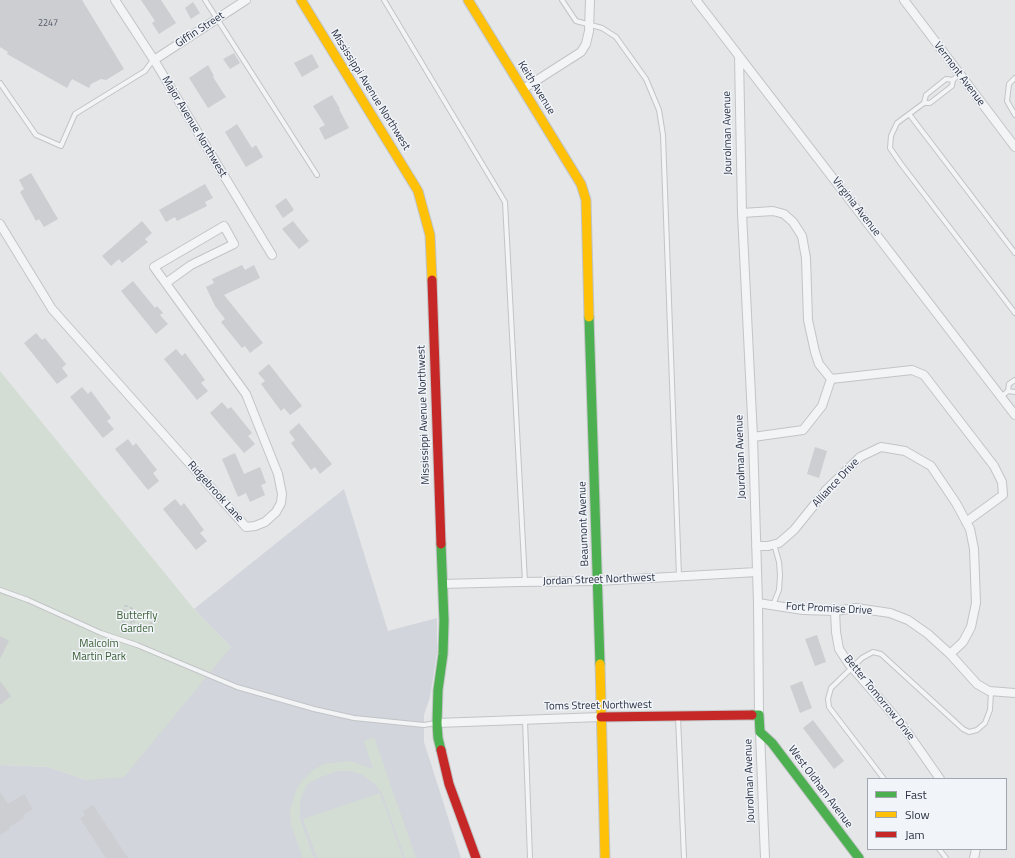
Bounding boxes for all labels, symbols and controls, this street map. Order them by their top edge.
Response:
street label: Giffin Street [173,9,227,51]
house number: 2247 [38,19,58,29]
street label: Mississippi Avenue Northwest [327,27,413,153]
street label: Vermont Avenue [931,39,987,109]
street label: Keith Avenue [514,59,558,117]
street label: Major Avenue Northwest [159,74,229,180]
street label: Jourolman Avenue [721,91,735,175]
street label: Virginia Avenue [829,175,883,239]
street label: Mississippi Avenue Northwest [415,345,433,485]
street label: Jourolman Avenue [733,415,749,499]
street label: Alliance Drive [810,456,862,510]
street label: Ridgebrook Lane [184,459,246,525]
street label: Beaumont Avenue [576,481,592,567]
street label: Jordan Street Northwest [543,571,655,589]
street label: Fort Promise Drive [786,600,872,618]
park label: Butterfly Garden [116,609,158,635]
park label: Malcolm Martin Park [72,637,126,663]
street label: Better Tomorrow Drive [841,653,917,743]
street label: Toms Street Northwest [544,698,652,714]
street label: Jourolman Avenue [742,739,758,823]
street label: West Oldham Avenue [785,743,855,831]
legend [867,778,1007,850]
text: Fast [905,785,927,804]
text: Slow [905,805,930,824]
text: Jam [905,825,925,844]

